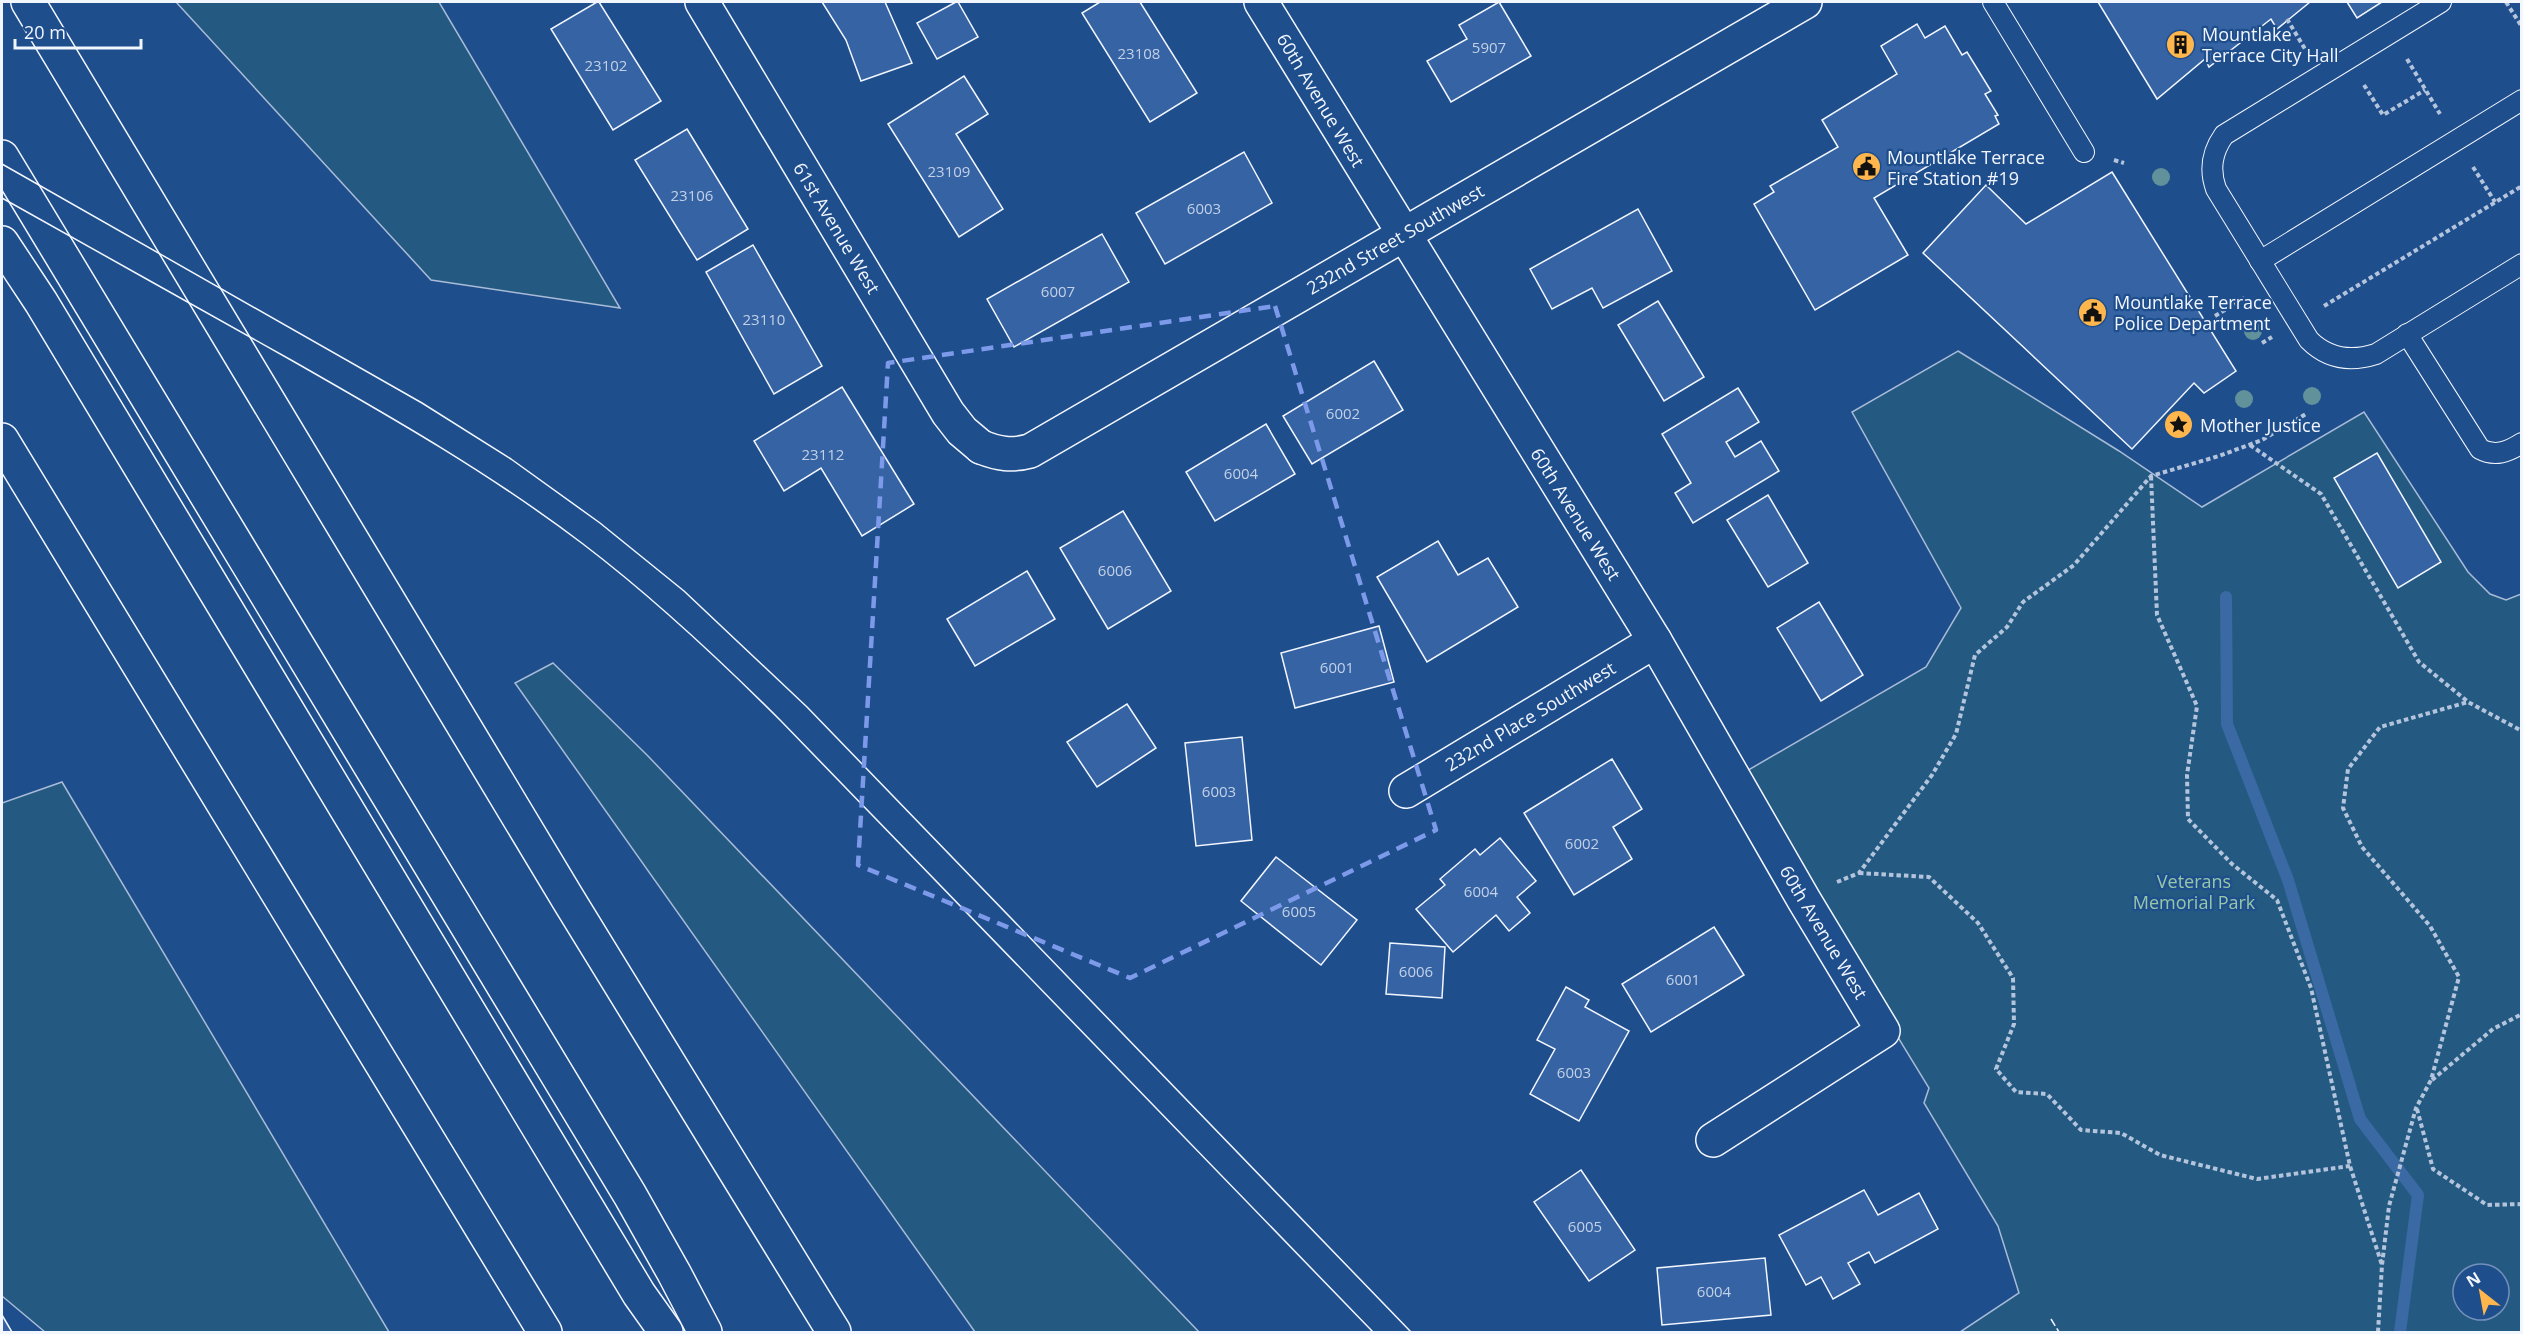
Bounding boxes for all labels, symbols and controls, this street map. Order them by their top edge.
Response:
scale bar [15,12,141,50]
text: 20 m [24,20,66,44]
place label: Mountlake Terrace City Hall [2202,22,2339,67]
building icon: Mountlake Terrace City Hall [2165,28,2197,60]
street label: 60th Avenue West [1272,29,1370,171]
house number: 5907 [1472,37,1506,57]
house number: 23108 [1118,43,1160,63]
house number: 23102 [585,55,627,75]
place label: Mountlake Terrace Fire Station #19 [1887,145,2045,190]
public building icon: Mountlake Terrace Fire Station #19 [1850,151,1882,183]
street label: 61st Avenue West [788,158,886,298]
house number: 23109 [928,161,970,181]
street label: 232nd Street Southwest [1302,178,1488,300]
house number: 23106 [671,185,713,205]
house number: 6003 [1187,198,1221,218]
house number: 6007 [1041,281,1075,301]
place label: Mountlake Terrace Police Department [2114,290,2272,335]
public building icon: Mountlake Terrace Police Department [2077,296,2109,328]
house number: 23110 [743,309,785,329]
house number: 6002 [1326,403,1360,423]
place icon: Mother Justice [2163,409,2195,441]
place label: Mother Justice [2200,413,2321,437]
street label: 60th Avenue West [1526,443,1626,585]
house number: 23112 [802,444,844,464]
house number: 6004 [1224,463,1259,483]
house number: 6006 [1098,560,1132,580]
street label: 232nd Place Southwest [1440,656,1620,776]
house number: 6001 [1320,657,1354,677]
house number: 6003 [1202,781,1236,801]
house number: 6002 [1565,833,1599,853]
street label: 60th Avenue West [1775,861,1873,1003]
park label: Veterans Memorial Park [2133,869,2256,914]
house number: 6004 [1464,881,1499,901]
house number: 6005 [1282,901,1316,921]
house number: 6006 [1399,961,1433,981]
house number: 6001 [1666,969,1700,989]
house number: 6003 [1557,1062,1591,1082]
house number: 6005 [1568,1216,1602,1236]
north arrow [2451,1262,2511,1322]
text: N [2462,1266,2485,1292]
house number: 6004 [1697,1281,1732,1301]

